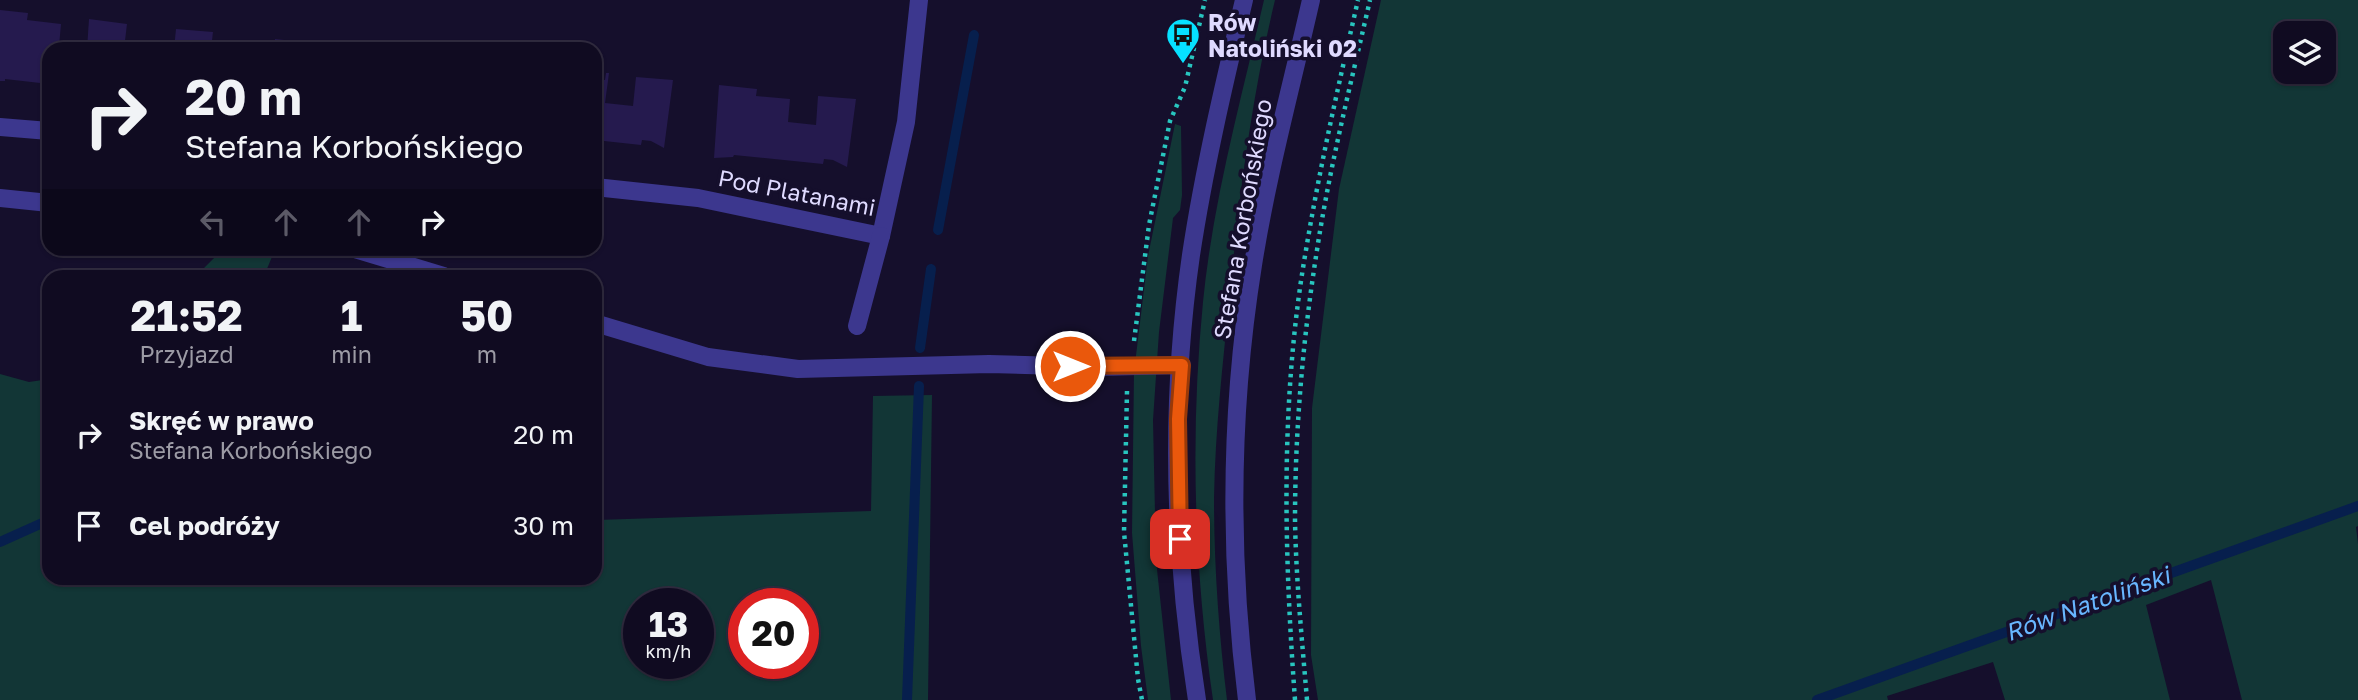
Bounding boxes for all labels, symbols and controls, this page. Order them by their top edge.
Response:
place label: Rów Natoliński 02 [1208,8,1357,62]
bus stop icon: Rów Natoliński 02 [1164,16,1202,65]
map controls [2273,21,2336,84]
button: layers [2273,21,2336,84]
text: 20 m [185,67,302,126]
icon: right [70,70,161,161]
street label: Stefana Korbońskiego [1207,97,1277,341]
text: Stefana Korbońskiego [185,127,524,165]
street label: Pod Platanami [716,163,878,221]
icon: left [194,203,232,241]
icon: ahead [267,203,305,241]
icon: ahead [340,203,378,241]
icon: right [413,203,451,241]
text: 21:52 [131,290,243,340]
text: 1 [341,290,362,340]
text: 50 [460,290,513,340]
position arrow [1033,329,1107,403]
text: Przyjazd [140,340,234,368]
text: min [331,340,372,368]
text: m [477,340,497,368]
text: Skręć w prawo [129,405,314,436]
icon: right [70,416,108,454]
text: 20 m [513,419,574,450]
text: Stefana Korbońskiego [129,436,372,464]
icon: arrive [70,507,108,545]
pin [1150,509,1210,569]
text: Cel podróży [129,510,280,541]
text: 30 m [513,510,574,541]
icon: arrive [1161,520,1199,558]
water label: Rów Natoliński [2001,559,2176,646]
speed limit sign: 20 [728,588,819,679]
text: 13 [649,603,688,645]
text: km/h [646,640,691,662]

